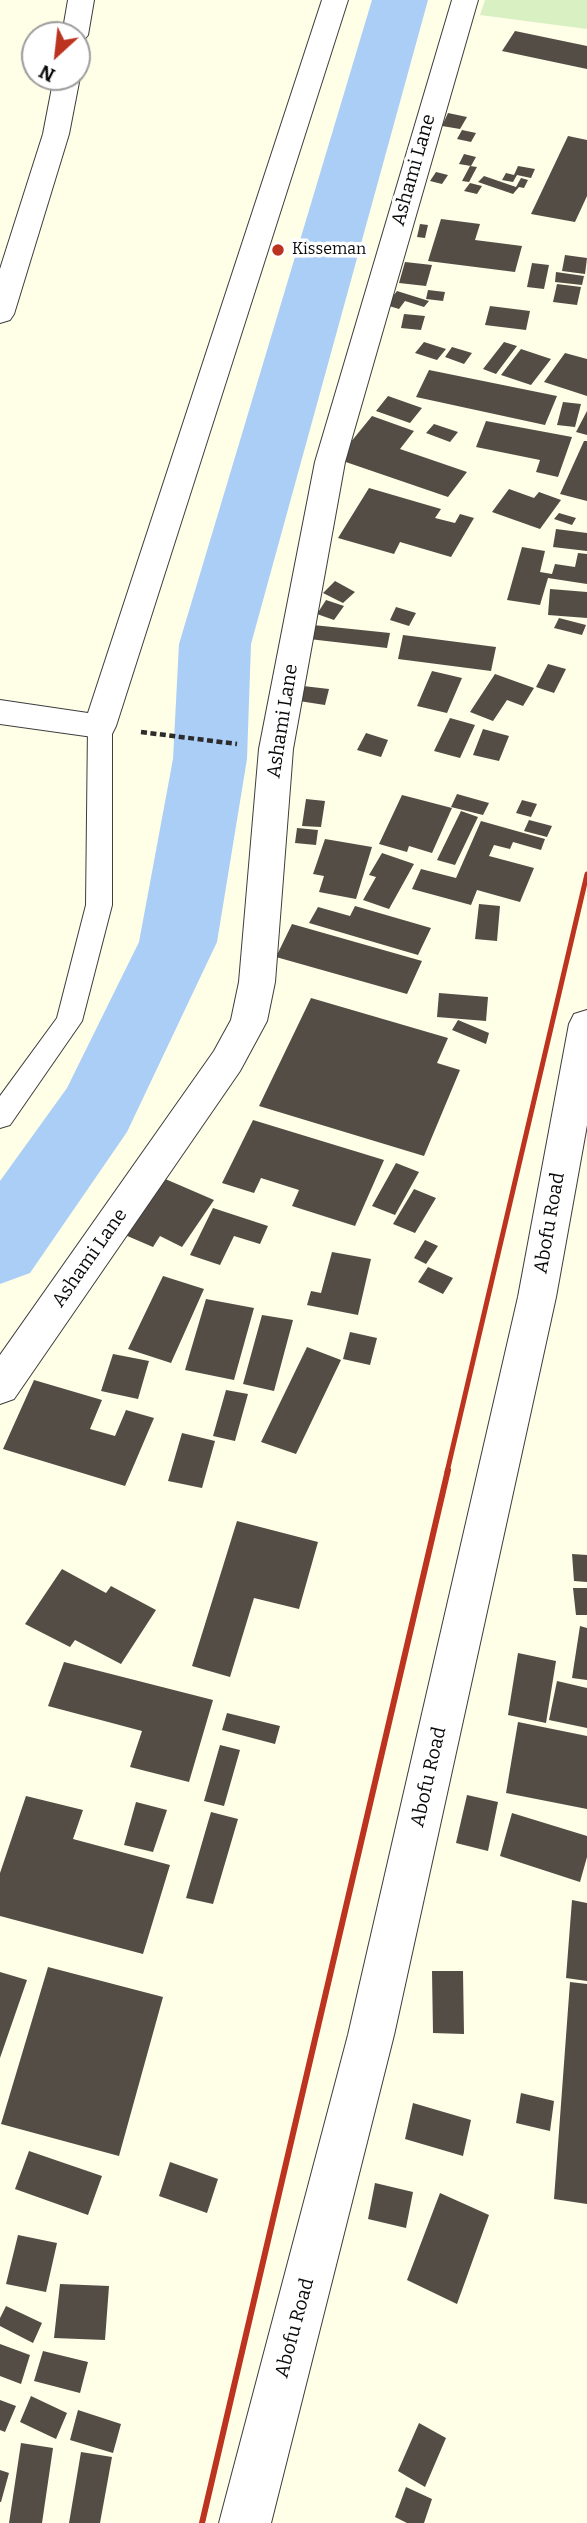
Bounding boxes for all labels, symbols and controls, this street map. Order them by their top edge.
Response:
north arrow [21,21,91,91]
text: N [35,60,59,87]
street label: Ashami Lane [387,112,441,228]
place label: Kisseman [292,240,366,260]
marker: Kisseman [270,242,286,258]
street label: Ashami Lane [263,662,303,780]
street label: Abofu Road [530,1171,570,1275]
street label: Ashami Lane [48,1204,132,1312]
street label: Abofu Road [406,1725,452,1829]
street label: Abofu Road [271,2276,319,2380]

